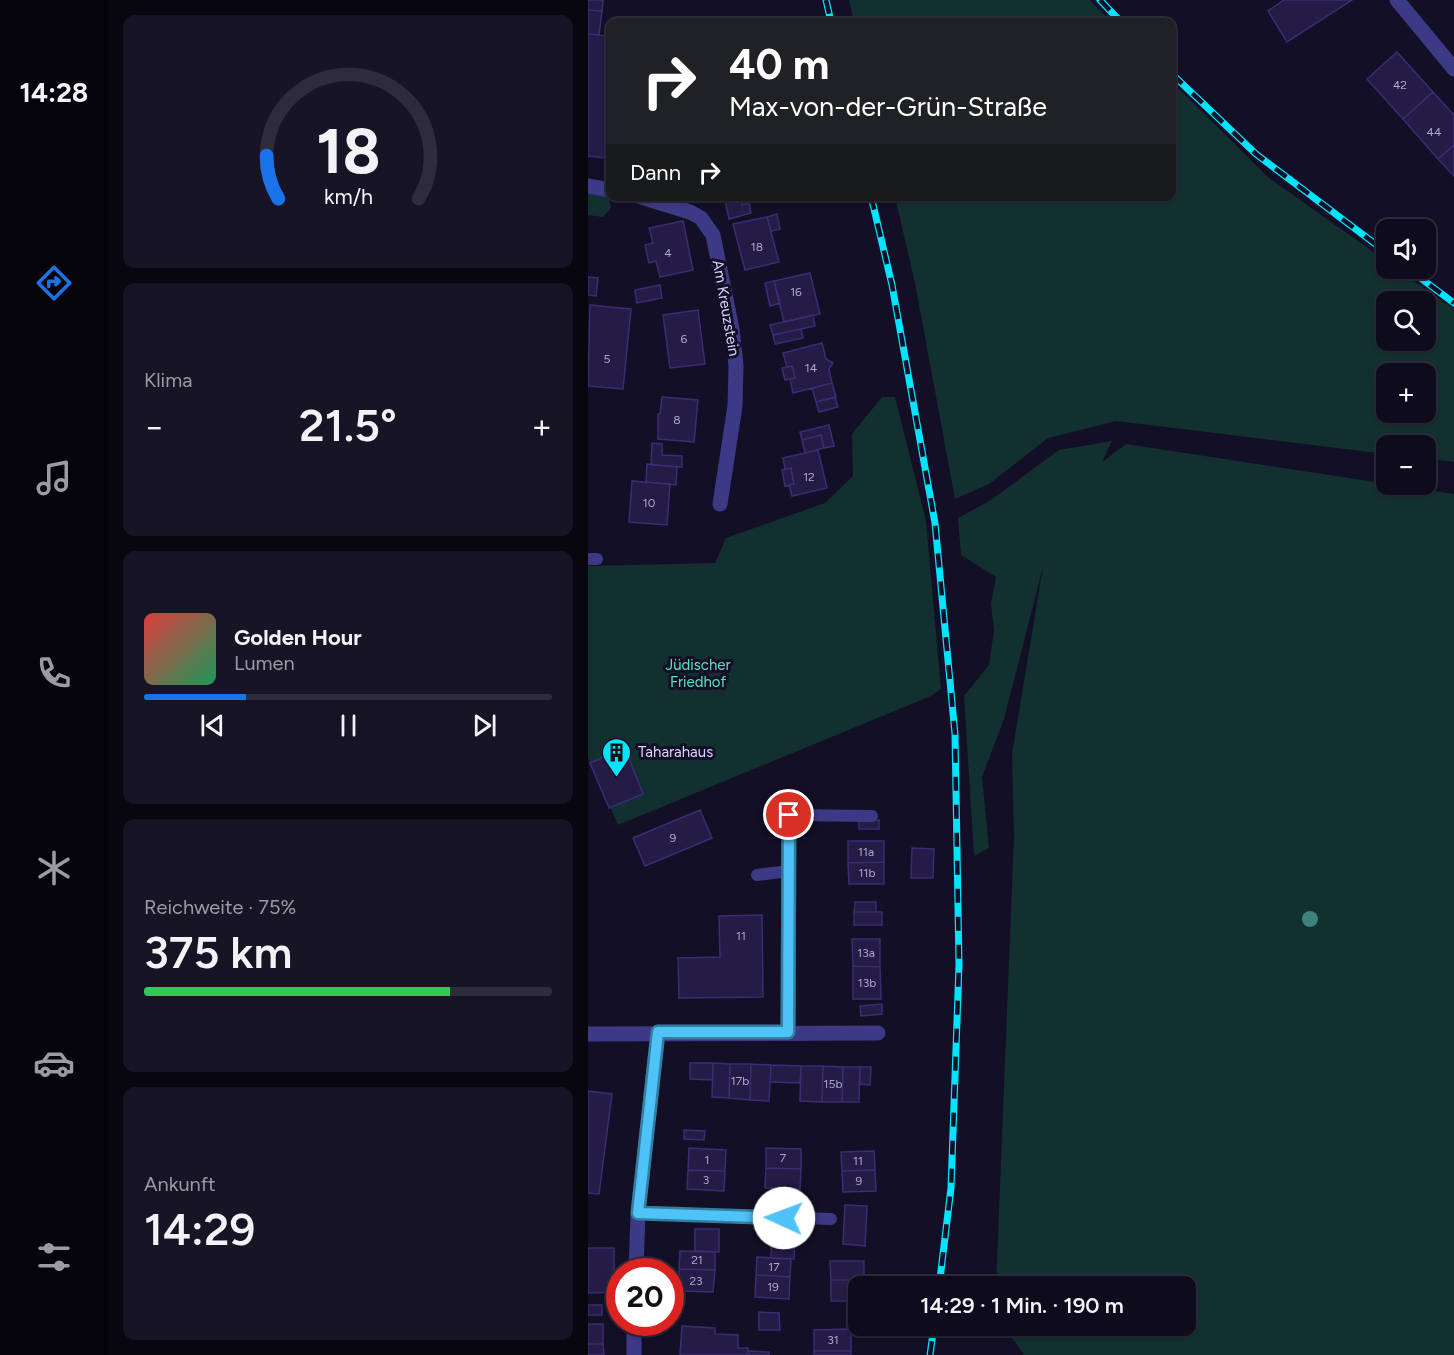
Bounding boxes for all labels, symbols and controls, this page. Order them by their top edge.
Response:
text: 40 m [729,39,829,90]
icon: right [630,42,708,120]
text: 14:28 [20,76,88,109]
house number: 42 [1393,78,1407,92]
text: Max-von-der-Grün-Straße [729,90,1047,123]
text: 18 [316,114,380,189]
house number: 44 [1427,125,1442,139]
icon: right [693,156,726,189]
text: Dann [630,159,681,186]
text: km/h [324,184,372,209]
map controls [1376,219,1436,495]
button: sound [1376,219,1436,279]
house number: 18 [751,240,763,254]
house number: 4 [664,246,672,260]
street label: Am Kreuzstein [709,258,743,358]
icon: directions [33,262,75,304]
house number: 16 [790,285,802,299]
button: search [1376,291,1436,351]
house number: 6 [681,332,688,346]
house number: 5 [604,352,611,366]
house number: 14 [805,361,818,375]
button: + [1376,363,1436,423]
text: Klima [144,368,192,392]
text: 21.5° [299,398,397,452]
text: − [144,407,165,446]
text: + [531,407,552,446]
house number: 8 [673,413,681,427]
button: − [1376,435,1436,495]
icon: music [33,457,75,499]
house number: 12 [803,470,815,484]
house number: 10 [643,496,656,510]
text: Golden Hour [234,624,362,651]
text: Lumen [234,651,295,675]
icon: phone [33,652,75,694]
park label: Jüdischer Friedhof [665,656,731,691]
icon: previous [196,709,229,742]
icon: pause [332,709,365,742]
icon: next [468,709,501,742]
building icon: Taharahaus [601,736,633,778]
place label: Taharahaus [638,743,713,761]
pin [763,789,814,840]
icon: arrive [772,798,805,831]
house number: 9 [670,831,677,845]
house number: 11a [858,845,874,859]
icon: climate [33,847,75,889]
house number: 11b [859,866,875,880]
text: Reichweite · 75% [144,895,296,919]
text: 375 km [144,925,292,979]
house number: 11 [736,929,746,943]
house number: 13a [857,946,875,960]
house number: 13b [858,976,876,990]
icon: car [33,1042,75,1084]
house number: 17b [731,1074,749,1088]
house number: 15b [824,1077,842,1091]
house number: 7 [780,1151,787,1165]
house number: 1 [705,1153,709,1167]
house number: 11 [853,1154,863,1168]
text: Ankunft [144,1172,216,1196]
house number: 3 [703,1173,709,1187]
house number: 9 [856,1174,863,1188]
position arrow [752,1186,816,1250]
text: 14:29 [144,1202,255,1256]
icon: filters [33,1236,75,1278]
house number: 21 [691,1253,703,1267]
speed limit sign: 20 [606,1258,684,1336]
house number: 17 [768,1260,780,1274]
house number: 23 [689,1274,703,1288]
house number: 19 [767,1280,779,1294]
text: 14:29 · 1 Min. · 190 m [920,1292,1124,1319]
house number: 31 [827,1333,839,1347]

